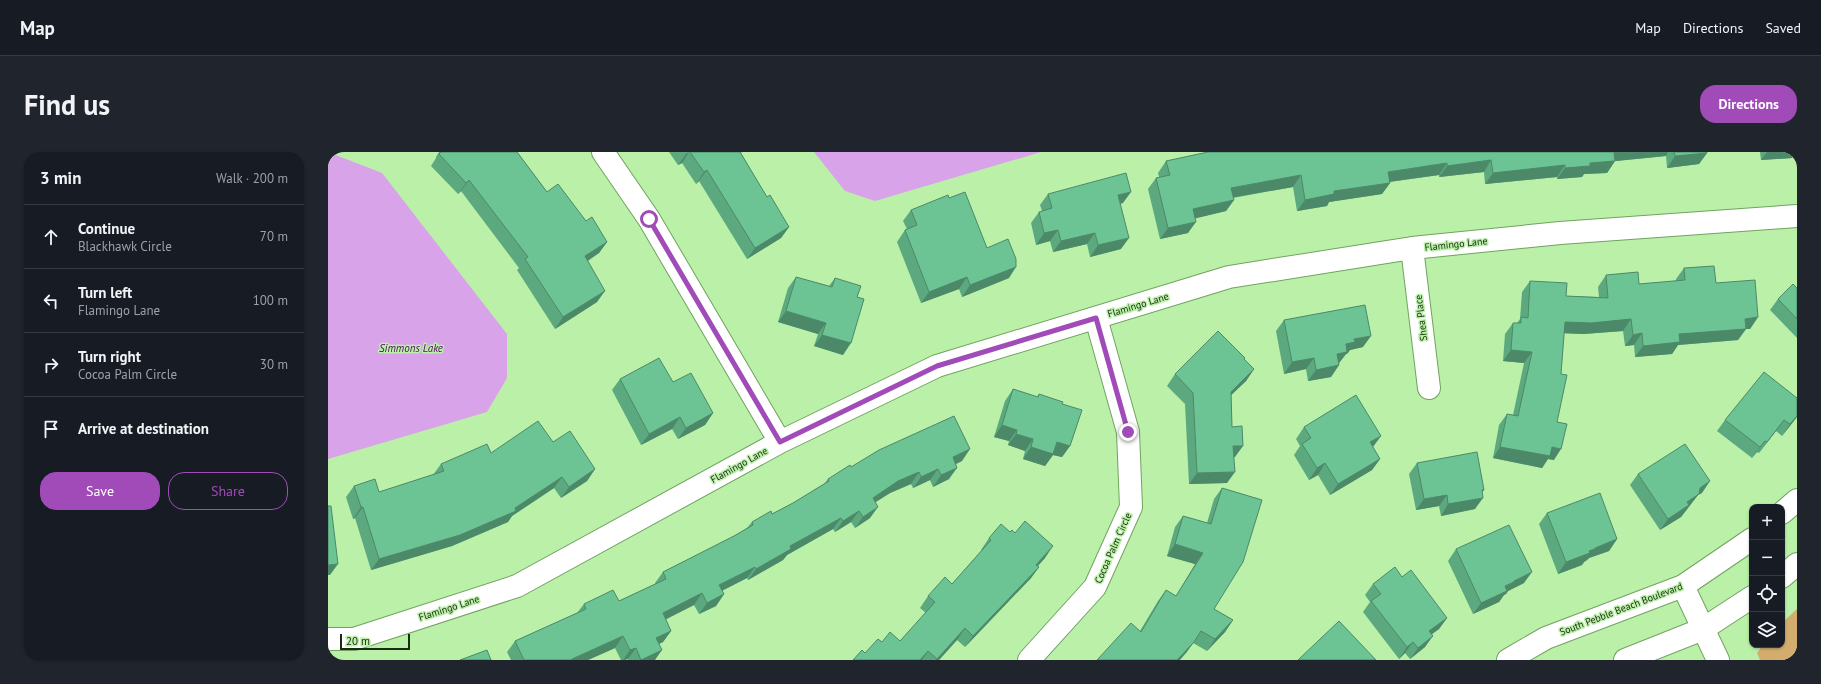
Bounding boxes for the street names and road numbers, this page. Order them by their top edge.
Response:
street label: Flamingo Lane [1424,234,1488,254]
street label: Flamingo Lane [1106,290,1170,320]
street label: Shea Place [1412,294,1430,342]
street label: Flamingo Lane [708,444,770,486]
street label: Cocoa Palm Circle [1092,511,1134,585]
street label: South Pebble Beach Boulevard [1558,579,1684,639]
street label: Flamingo Lane [417,592,481,624]

